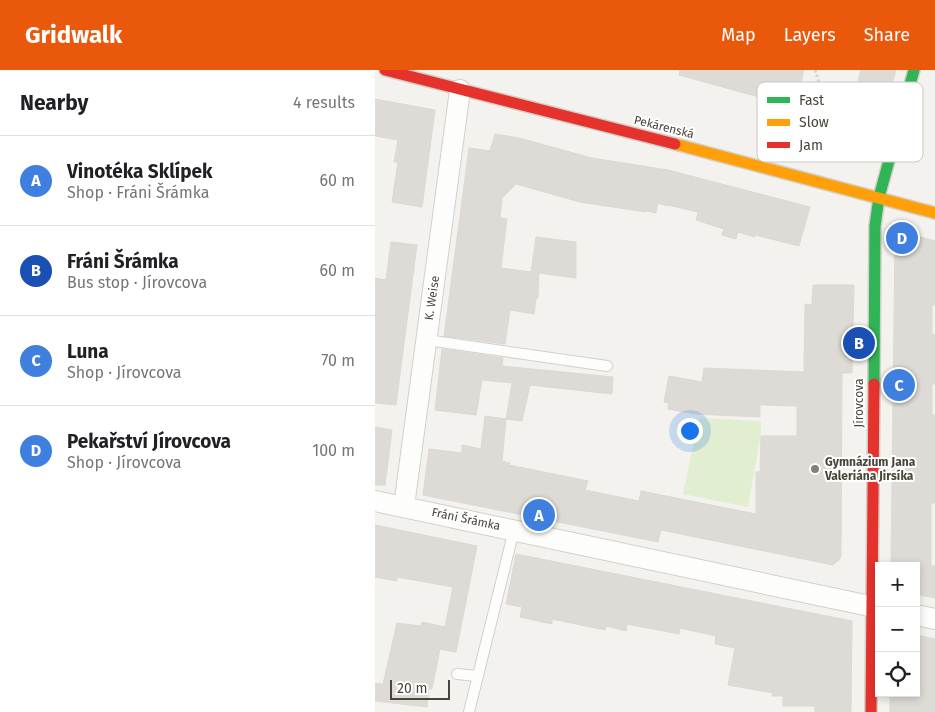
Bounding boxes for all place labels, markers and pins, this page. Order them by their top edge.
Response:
pin: D [886,219,918,257]
pin: B [843,324,875,362]
pin: C [883,366,915,404]
place label: Gymnázium Jana Valeriána Jirsíka [824,455,916,483]
marker: Gymnázium Jana Valeriána Jirsíka [809,463,821,475]
pin: A [523,496,555,534]

